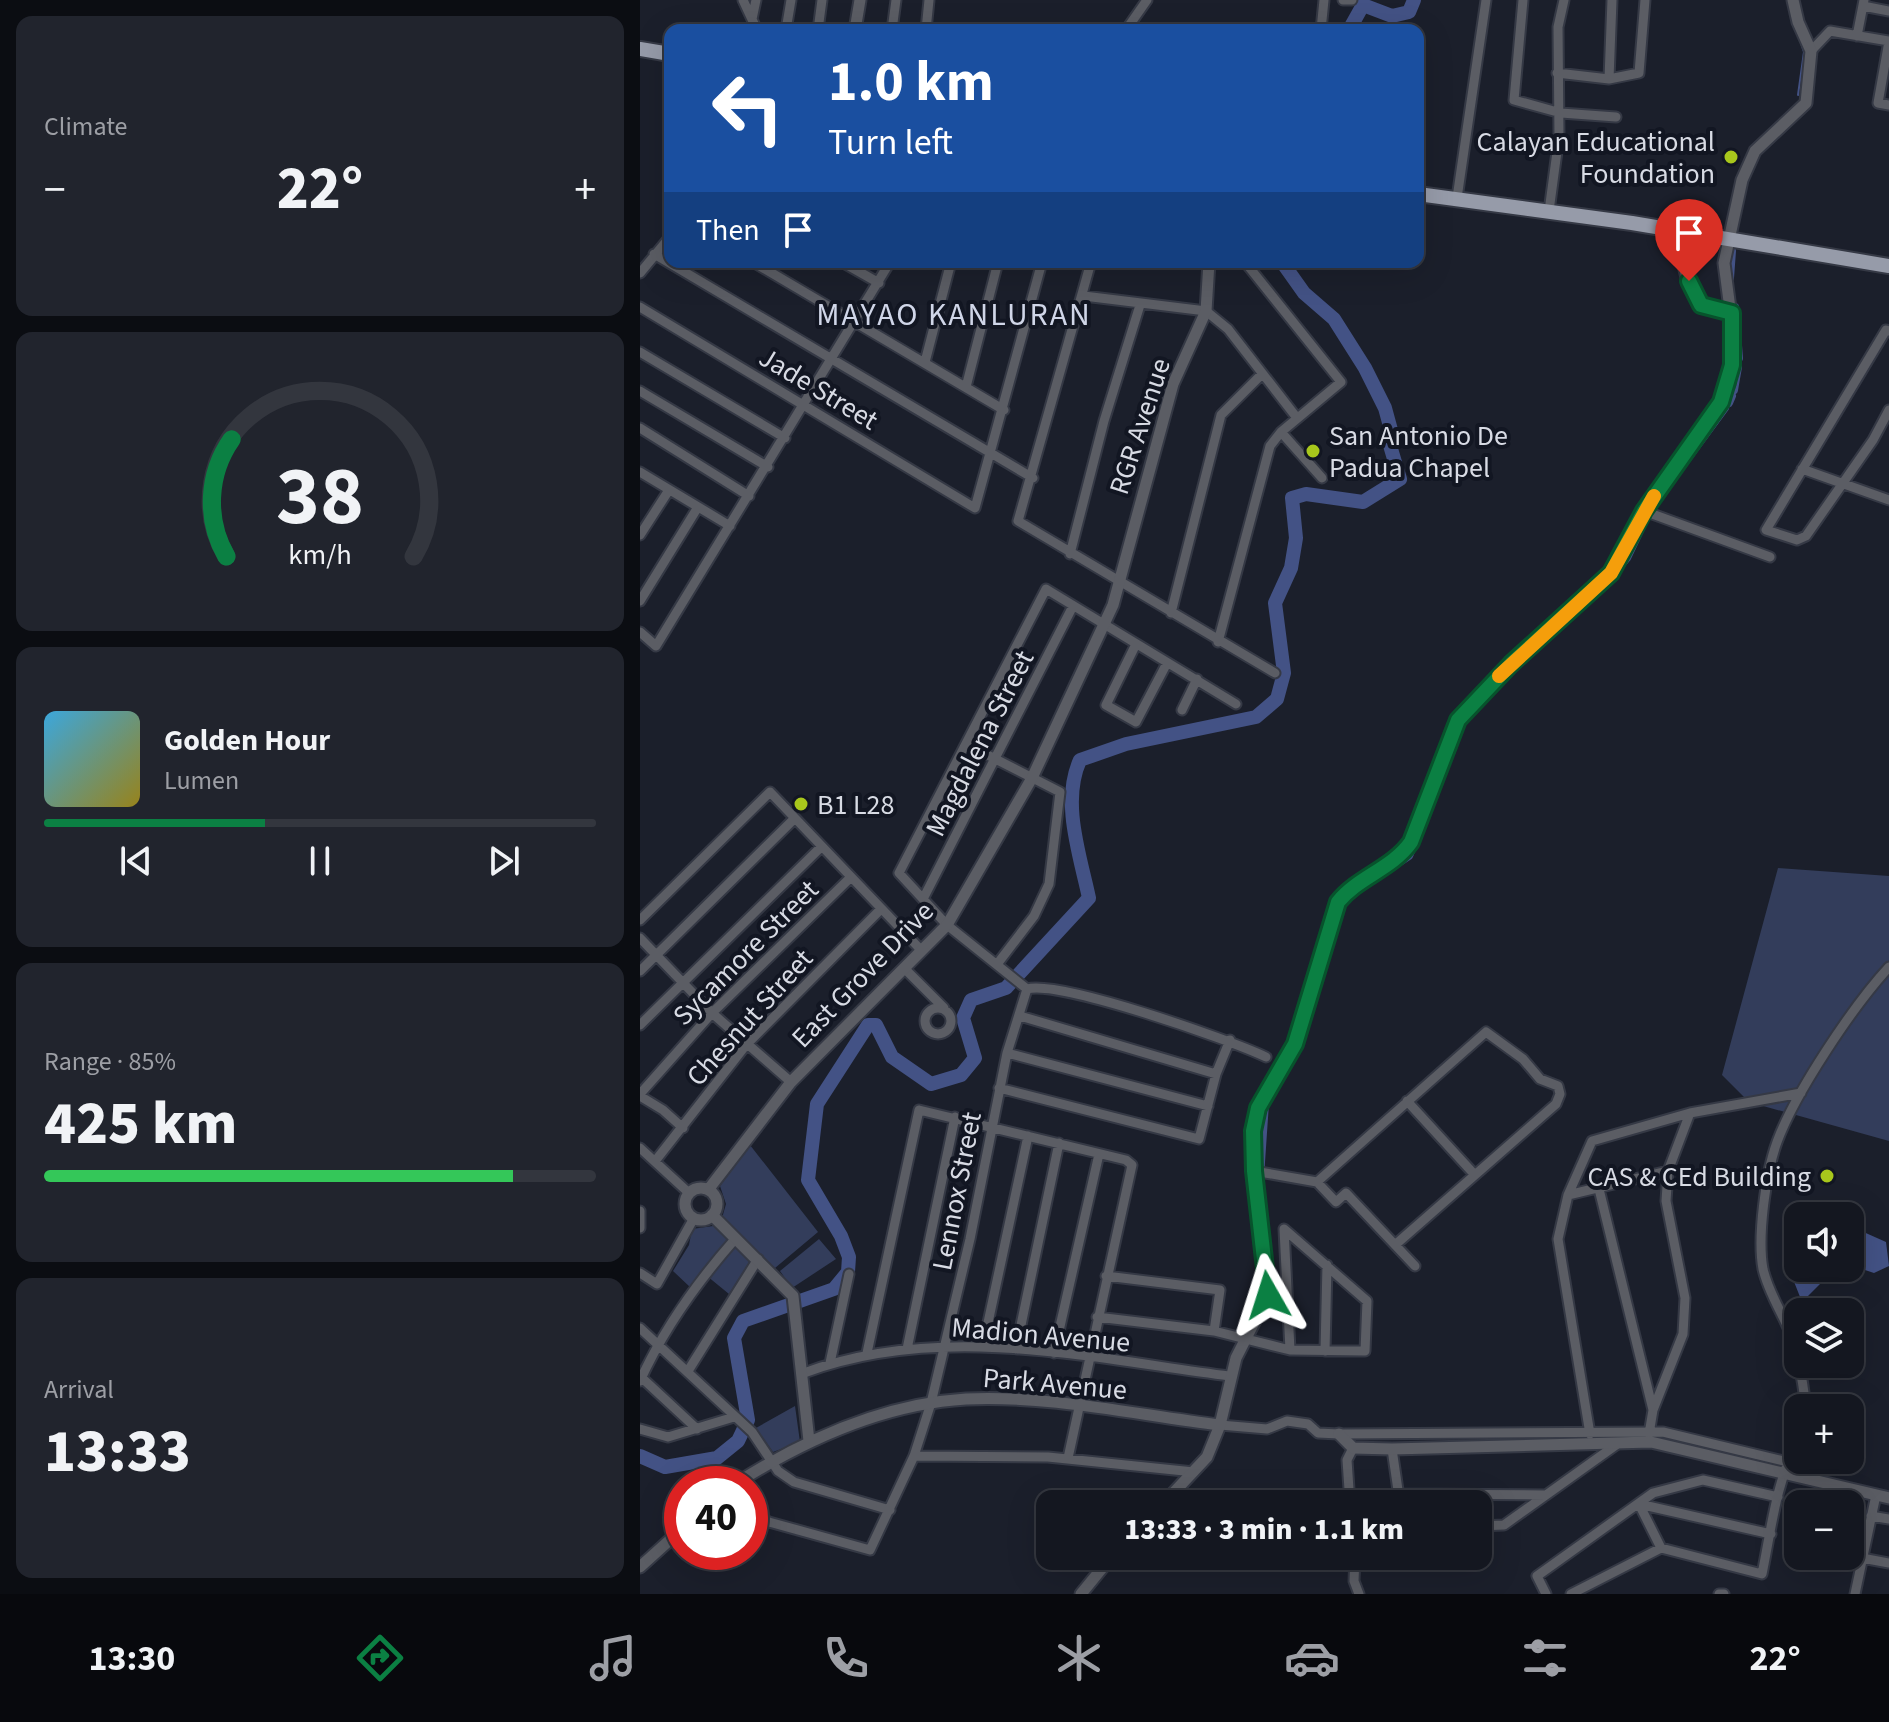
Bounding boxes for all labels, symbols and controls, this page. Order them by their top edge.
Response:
text: 1.0 km [828,43,994,122]
icon: left [696,56,800,160]
text: Climate [44,108,128,145]
text: Turn left [828,117,953,168]
place label: Calayan Educational Foundation [1477,122,1715,194]
text: 22° [277,147,363,232]
marker: Calayan Educational Foundation [1722,148,1740,166]
text: − [44,159,66,222]
text: + [574,159,596,222]
pin [1655,199,1723,281]
icon: arrive [776,208,820,252]
text: Then [696,209,760,252]
icon: arrive [1667,211,1711,255]
district label: MAYAO KANLURAN [816,292,1092,338]
street label: Jade Street [751,338,886,440]
street label: RGR Avenue [1099,353,1181,500]
place label: San Antonio De Padua Chapel [1329,416,1508,488]
text: 38 [276,438,364,556]
marker: San Antonio De Padua Chapel [1304,442,1322,460]
text: km/h [288,536,352,576]
street label: Magdalena Street [916,643,1044,843]
text: Golden Hour [164,719,330,762]
text: Lumen [164,762,239,799]
place label: B1 L28 [817,785,894,825]
marker: B1 L28 [792,795,810,813]
icon: previous [114,839,158,883]
icon: pause [298,839,342,883]
icon: next [482,839,526,883]
street label: Sycamore Street [664,870,828,1035]
street label: East Grove Drive [782,892,943,1057]
street label: Chesnut Street [677,940,823,1095]
text: Range · 85% [44,1043,176,1080]
text: 425 km [44,1082,237,1167]
street label: Lennox Street [922,1108,992,1274]
place label: CAS & CEd Building [1587,1157,1811,1197]
marker: CAS & CEd Building [1818,1167,1836,1185]
map controls [1784,1202,1864,1570]
button: sound [1784,1202,1864,1282]
position arrow [1226,1253,1310,1337]
button: layers [1784,1298,1864,1378]
street label: Madion Avenue [950,1307,1132,1363]
street label: Park Avenue [981,1358,1129,1410]
text: Arrival [44,1371,114,1408]
button: + [1784,1394,1864,1474]
text: 13:33 [44,1410,191,1495]
speed limit sign: 40 [664,1466,768,1570]
button: − [1784,1490,1864,1570]
text: 13:33 · 3 min · 1.1 km [1124,1508,1404,1551]
icon: directions [352,1630,408,1686]
icon: music [585,1630,641,1686]
icon: phone [818,1630,874,1686]
icon: climate [1051,1630,1107,1686]
icon: car [1284,1630,1340,1686]
icon: filters [1517,1630,1573,1686]
text: 13:30 [88,1633,175,1684]
text: 22° [1749,1633,1801,1684]

